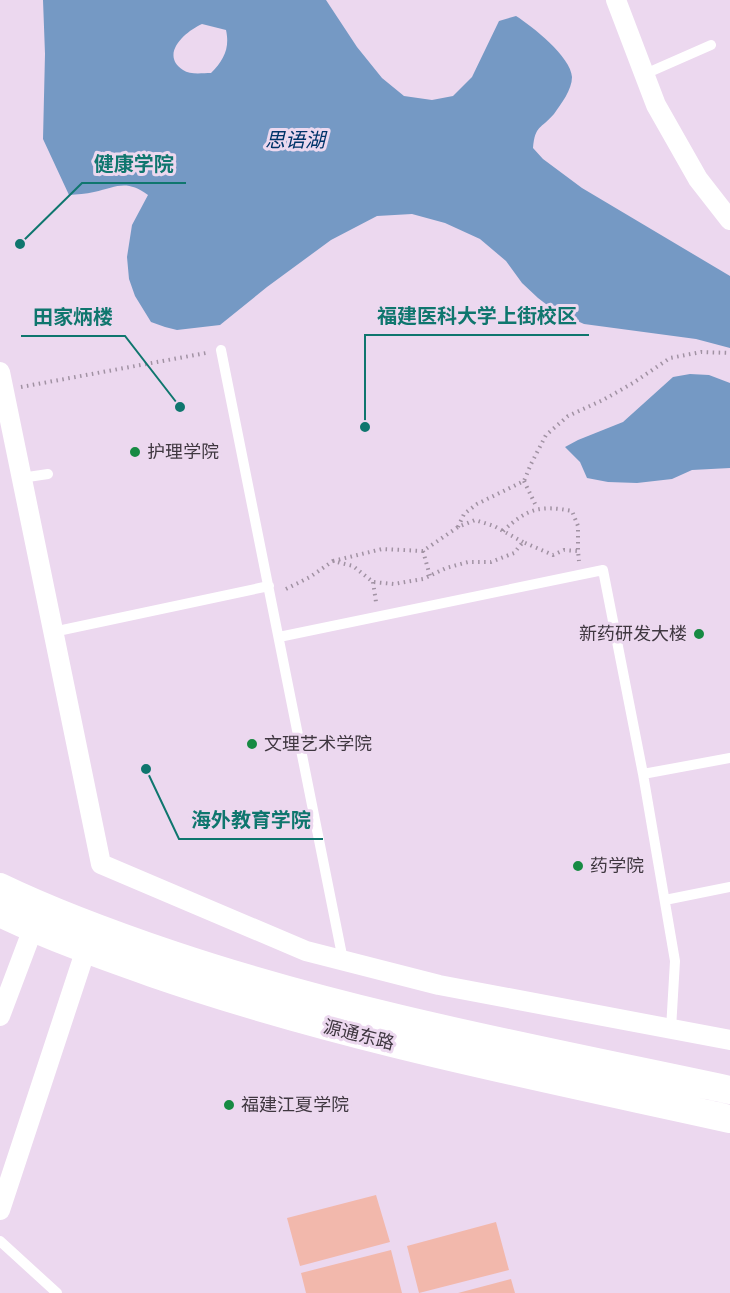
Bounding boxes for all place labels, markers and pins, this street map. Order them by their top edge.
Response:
callout: 健康学院 [82,145,186,183]
callout: 福建医科大学上街校区 [365,297,589,335]
callout: 田家炳楼 [21,298,125,336]
place label: 护理学院 [147,441,219,462]
marker: 护理学院 [128,445,142,459]
place label: 新药研发大楼 [579,623,687,644]
marker: 新药研发大楼 [692,627,706,641]
place label: 文理艺术学院 [264,733,372,754]
marker: 文理艺术学院 [245,737,259,751]
callout: 海外教育学院 [179,801,323,839]
place label: 药学院 [590,855,644,876]
marker: 药学院 [571,859,585,873]
place label: 福建江夏学院 [241,1094,349,1115]
marker: 福建江夏学院 [222,1098,236,1112]

